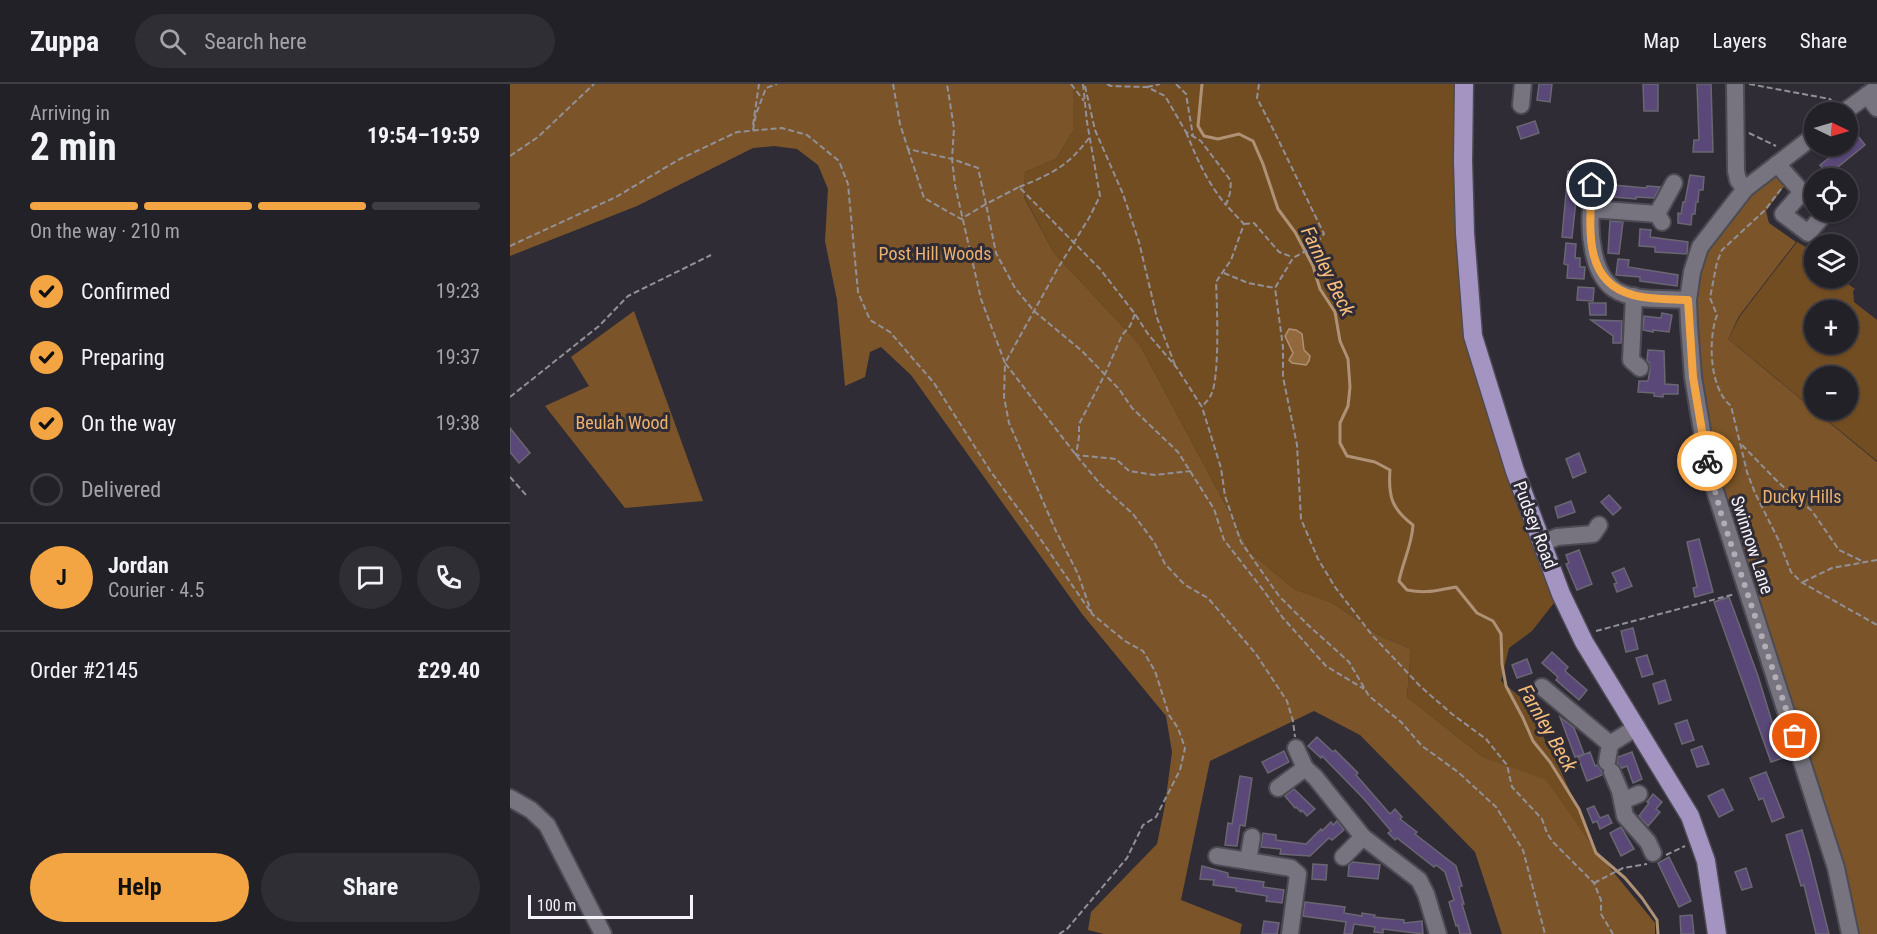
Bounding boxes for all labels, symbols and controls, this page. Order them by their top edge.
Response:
search box [135,14,555,68]
text: Zuppa [30,25,99,58]
icon: search [156,25,189,58]
text: Search here [204,29,307,54]
text: Map [1643,29,1680,53]
text: Layers [1713,29,1767,53]
text: Share [1800,29,1847,53]
text: Arriving in [30,101,110,125]
north arrow [1804,102,1858,156]
map controls [1804,102,1858,420]
text: 19:54–19:59 [367,123,480,148]
text: 2 min [30,124,117,170]
pin [1566,159,1617,210]
icon: home [1575,168,1608,201]
button: locate [1804,168,1858,222]
text: On the way · 210 m [30,219,180,243]
water label: Farnley Beck [1296,222,1361,321]
button: layers [1804,234,1858,288]
park label: Post Hill Woods [879,243,991,264]
icon: check [30,275,63,308]
text: Confirmed [81,279,170,304]
text: 19:23 [436,279,480,303]
button: + [1804,300,1858,354]
icon: check [30,341,63,374]
text: Preparing [81,345,165,370]
text: 19:37 [436,345,480,369]
button: − [1804,366,1858,420]
icon: check [30,407,63,440]
text: On the way [81,411,176,436]
text: 19:38 [436,411,480,435]
park label: Beulah Wood [576,412,668,433]
courier [1677,431,1737,491]
icon: bike [1691,445,1724,478]
text: Delivered [81,477,161,502]
street label: Pudsey Road [1509,478,1562,571]
park label: Ducky Hills [1763,486,1841,507]
street label: Swinnow Lane [1727,493,1778,597]
button: chat [339,546,402,609]
button: phone [417,546,480,609]
text: Jordan [108,553,169,578]
text: J [56,565,67,590]
text: Courier · 4.5 [108,578,204,602]
text: Order #2145 [30,658,138,683]
text: £29.40 [418,658,480,683]
water label: Farnley Beck [1513,680,1583,777]
pin [1769,710,1820,761]
icon: bag [1778,719,1811,752]
button: Help [30,853,249,922]
button: Share [261,853,480,922]
scale bar [528,892,693,920]
text: 100 m [537,896,576,915]

